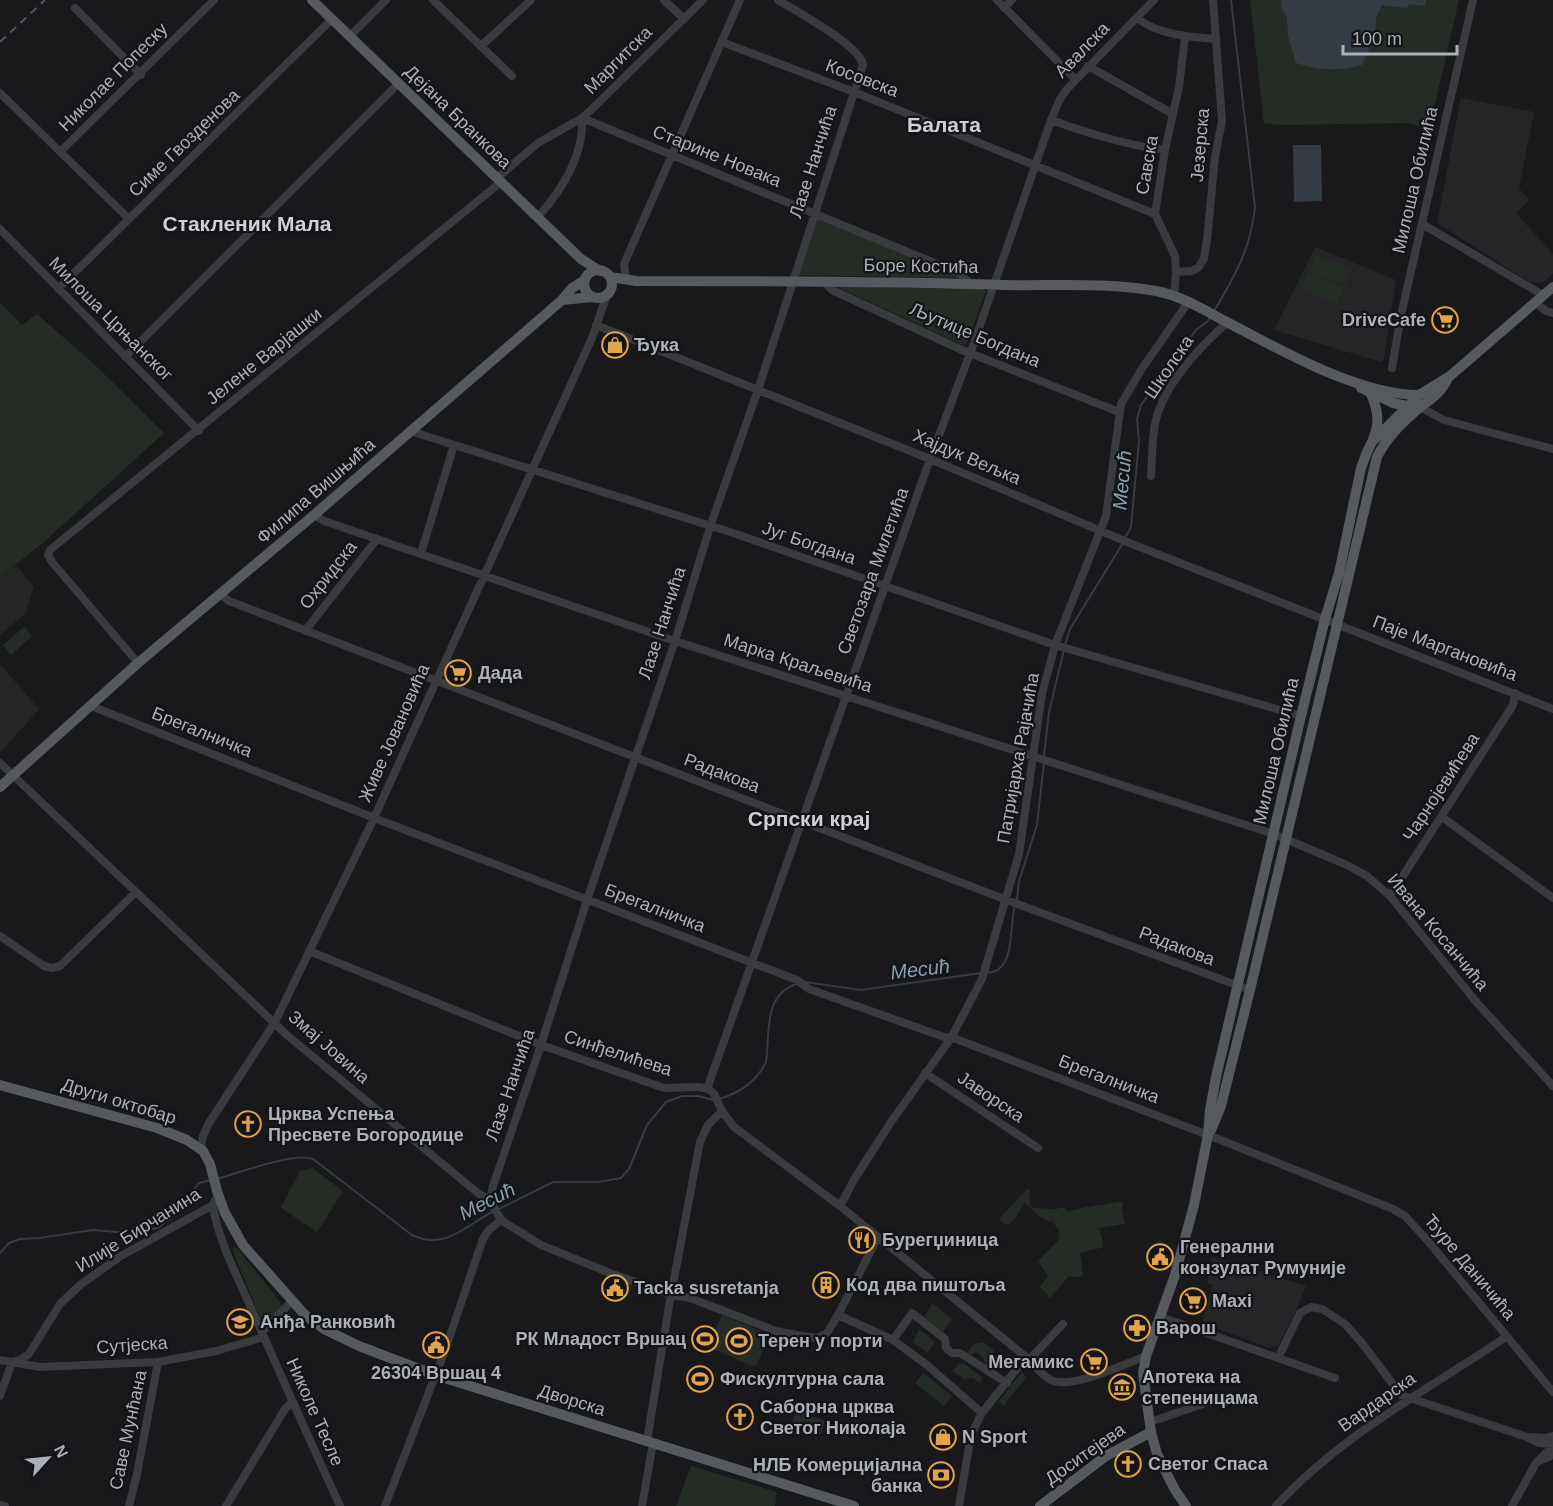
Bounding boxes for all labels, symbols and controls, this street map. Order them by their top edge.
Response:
street label: Авалска [1051,17,1114,82]
scale bar [1343,18,1457,56]
street label: Николае Попеску [55,19,171,135]
street label: Маргитска [580,21,657,98]
text: 100 m [1352,29,1402,49]
street label: Косовска [823,55,902,101]
street label: Дејана Бранкова [401,61,516,174]
street label: Симе Гвозденова [125,84,244,201]
street label: Лазе Нанчића [785,102,841,221]
street label: Милоша Обилића [1388,104,1442,255]
street label: Језерска [1187,106,1213,183]
district label: Балата [907,113,981,136]
street label: Старине Новака [650,121,785,191]
street label: Савска [1132,133,1162,196]
district label: Стакленик Мала [162,212,332,235]
street label: Милоша Црњанског [45,253,177,385]
street label: Боре Костића [863,255,979,277]
street label: Љутице Богдана [907,299,1044,372]
street label: Јелене Варјашки [202,303,326,409]
supermarket icon: DriveCafe [1430,305,1460,335]
place label: DriveCafe [1342,310,1426,330]
shop icon: Ђука [600,330,630,360]
street label: Школска [1141,331,1198,402]
place label: Ђука [634,335,680,355]
street label: Хајдук Вељка [910,425,1025,489]
street label: Филипа Вишњића [253,434,380,548]
water label: Месић [1108,449,1136,511]
street label: Светозара Милетића [833,484,913,657]
street label: Југ Богдана [760,518,859,569]
street label: Охридска [295,536,361,613]
street label: Лазе Нанчића [634,563,690,682]
street label: Паје Маргановића [1370,611,1521,685]
street label: Марка Краљевића [721,630,876,697]
supermarket icon: Дада [443,658,473,688]
street label: Живе Јовановића [355,660,434,805]
place label: Дада [478,663,523,683]
street label: Патријарха Рајачића [993,670,1043,845]
street label: Милоша Обилића [1249,675,1303,826]
street label: Брегалничка [149,703,256,762]
street label: Чарнојевићева [1399,728,1484,845]
street label: Радакова [681,749,764,797]
district label: Српски крај [748,807,870,830]
street label: Ивана Косанчића [1383,870,1493,995]
street label: Брегалничка [602,880,709,937]
street label: Радакова [1136,922,1219,970]
water label: Месић [889,954,951,984]
street label: Змај Јовина [284,1006,374,1088]
street label: Лазе Нанчића [481,1025,539,1144]
street label: Синђелићева [561,1026,675,1080]
street label: Брегалничка [1056,1051,1163,1108]
street label: Јаворска [954,1068,1029,1127]
street label: Други октобар [59,1074,179,1128]
place label: Црква Успења Пресвете Богородице [268,1104,464,1145]
church icon: Црква Успења Пресвете Богородице [233,1109,263,1139]
water label: Месић [455,1178,519,1224]
street label: Илије Бирчанина [72,1183,205,1276]
street label: Ђуре Даничића [1420,1210,1520,1324]
restaurant icon: Бурегџиница [847,1225,877,1255]
place label: Бурегџиница [882,1230,999,1250]
place label: Генерални конзулат Румуније [1180,1237,1346,1278]
public building icon: Генерални конзулат Румуније [1145,1242,1175,1272]
building icon: Код два пиштоља [811,1270,841,1300]
public building icon: Tacka susretanja [600,1273,630,1303]
place label: Код два пиштоља [846,1275,1006,1295]
place label: Tacka susretanja [634,1278,780,1298]
supermarket icon: Maxi [1178,1286,1208,1316]
place label: Maxi [1212,1291,1252,1311]
school or university icon: Анђа Ранковић [225,1307,255,1337]
place label: Анђа Ранковић [260,1312,395,1332]
pharmacy icon: Варош [1122,1313,1152,1343]
place label: Варош [1156,1318,1216,1338]
sports icon: РК Младост Вршац [690,1324,720,1354]
sports icon: Терен у порти [724,1326,754,1356]
place label: РК Младост Вршац [515,1329,686,1349]
public building icon: 26304 Вршац 4 [421,1330,451,1360]
place label: Терен у порти [758,1331,883,1351]
street label: Сутјеска [96,1332,169,1357]
supermarket icon: Мегамикс [1079,1347,1109,1377]
place label: Мегамикс [988,1352,1074,1372]
street label: Николе Тесле [282,1355,348,1469]
place label: 26304 Вршац 4 [371,1363,501,1383]
sports icon: Фискултурна сала [685,1364,715,1394]
street label: Саве Мунћана [106,1367,151,1492]
place label: Апотека на степеницама [1142,1367,1259,1408]
street label: Вардарска [1335,1368,1420,1436]
place label: Фискултурна сала [720,1369,885,1389]
museum icon: Апотека на степеницама [1107,1372,1137,1402]
street label: Дворска [536,1380,609,1420]
place label: Саборна црква Светог Николаја [760,1397,907,1438]
church icon: Саборна црква Светог Николаја [725,1402,755,1432]
street label: Доситејева [1041,1419,1130,1489]
shop icon: N Sport [928,1422,958,1452]
place label: N Sport [962,1427,1027,1447]
north arrow [18,1428,78,1488]
text: N [51,1442,71,1460]
church icon: Светог Спаса [1113,1449,1143,1479]
place label: Светог Спаса [1148,1454,1269,1474]
place label: НЛБ Комерцијална банка [753,1455,923,1496]
bank icon: НЛБ Комерцијална банка [926,1460,956,1490]

